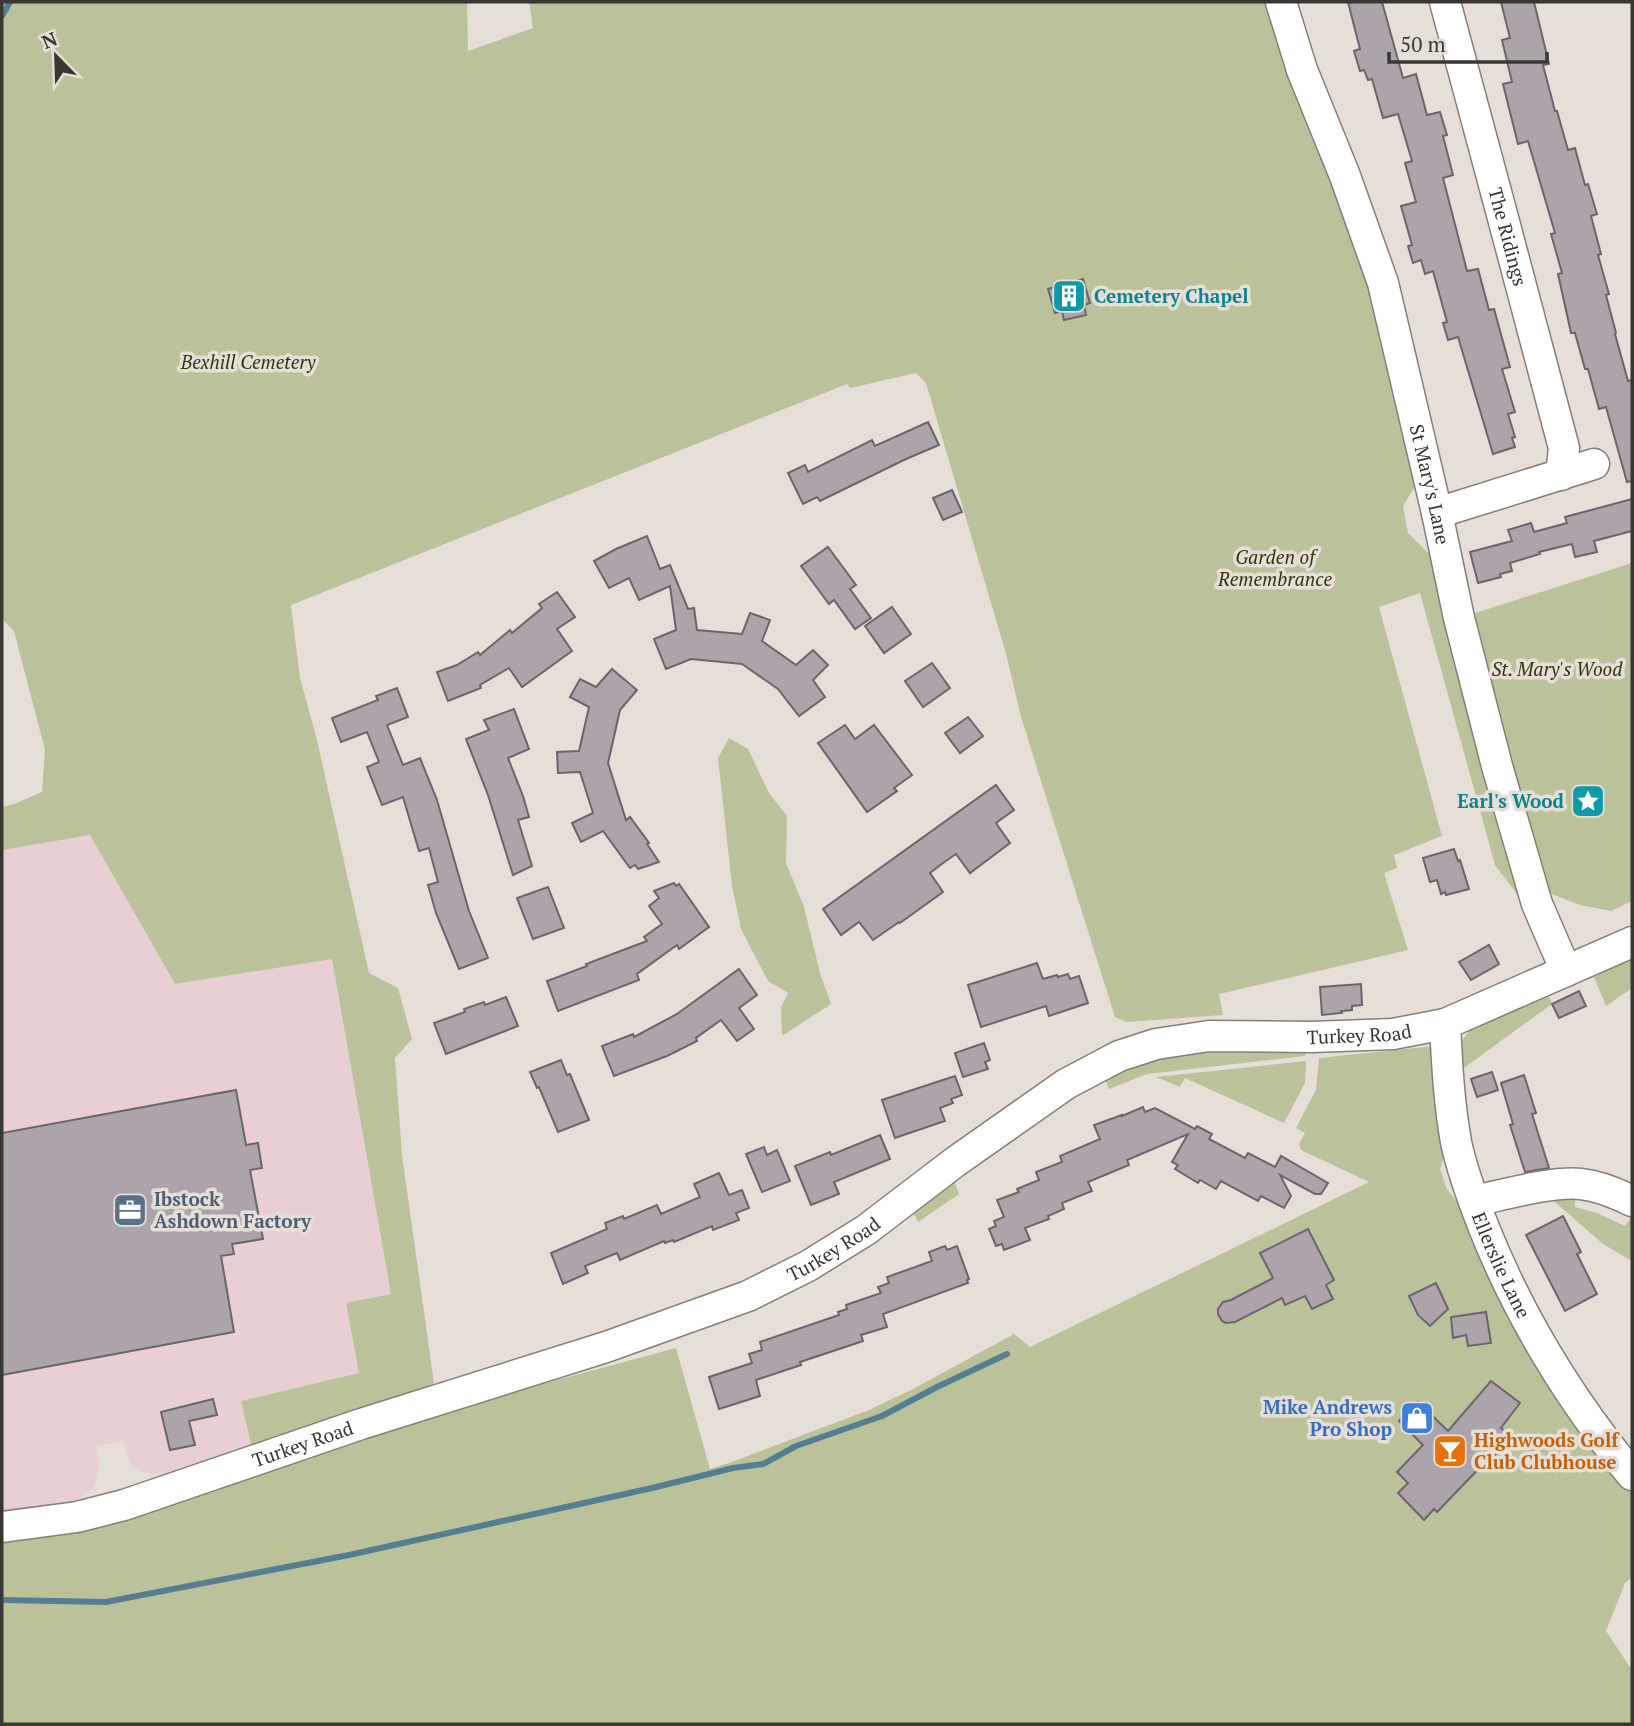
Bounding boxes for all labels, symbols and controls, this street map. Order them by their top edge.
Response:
north arrow [21,21,91,91]
scale bar [1389,21,1546,65]
text: N [38,25,61,54]
text: 50 m [1400,30,1446,58]
street label: The Ridings [1483,185,1533,288]
building icon: Cemetery Chapel [1050,277,1088,315]
place label: Cemetery Chapel [1094,283,1248,308]
park label: Bexhill Cemetery [180,349,317,374]
street label: St Mary's Lane [1405,422,1456,547]
park label: Garden of Remembrance [1217,544,1332,591]
park label: St. Mary's Wood [1492,656,1623,681]
place icon: Earl's Wood [1569,782,1607,820]
place label: Earl's Wood [1457,788,1565,813]
street label: Turkey Road [1306,1018,1414,1049]
place label: Ibstock Ashdown Factory [154,1186,312,1233]
office icon: Ibstock Ashdown Factory [111,1191,149,1229]
street label: Ellerslie Lane [1467,1208,1537,1322]
street label: Turkey Road [783,1210,885,1286]
place label: Mike Andrews Pro Shop [1263,1394,1392,1441]
shop icon: Mike Andrews Pro Shop [1398,1399,1436,1437]
street label: Turkey Road [249,1415,357,1472]
place label: Highwoods Golf Club Clubhouse [1474,1427,1620,1474]
bar icon: Highwoods Golf Club Clubhouse [1431,1432,1469,1470]

